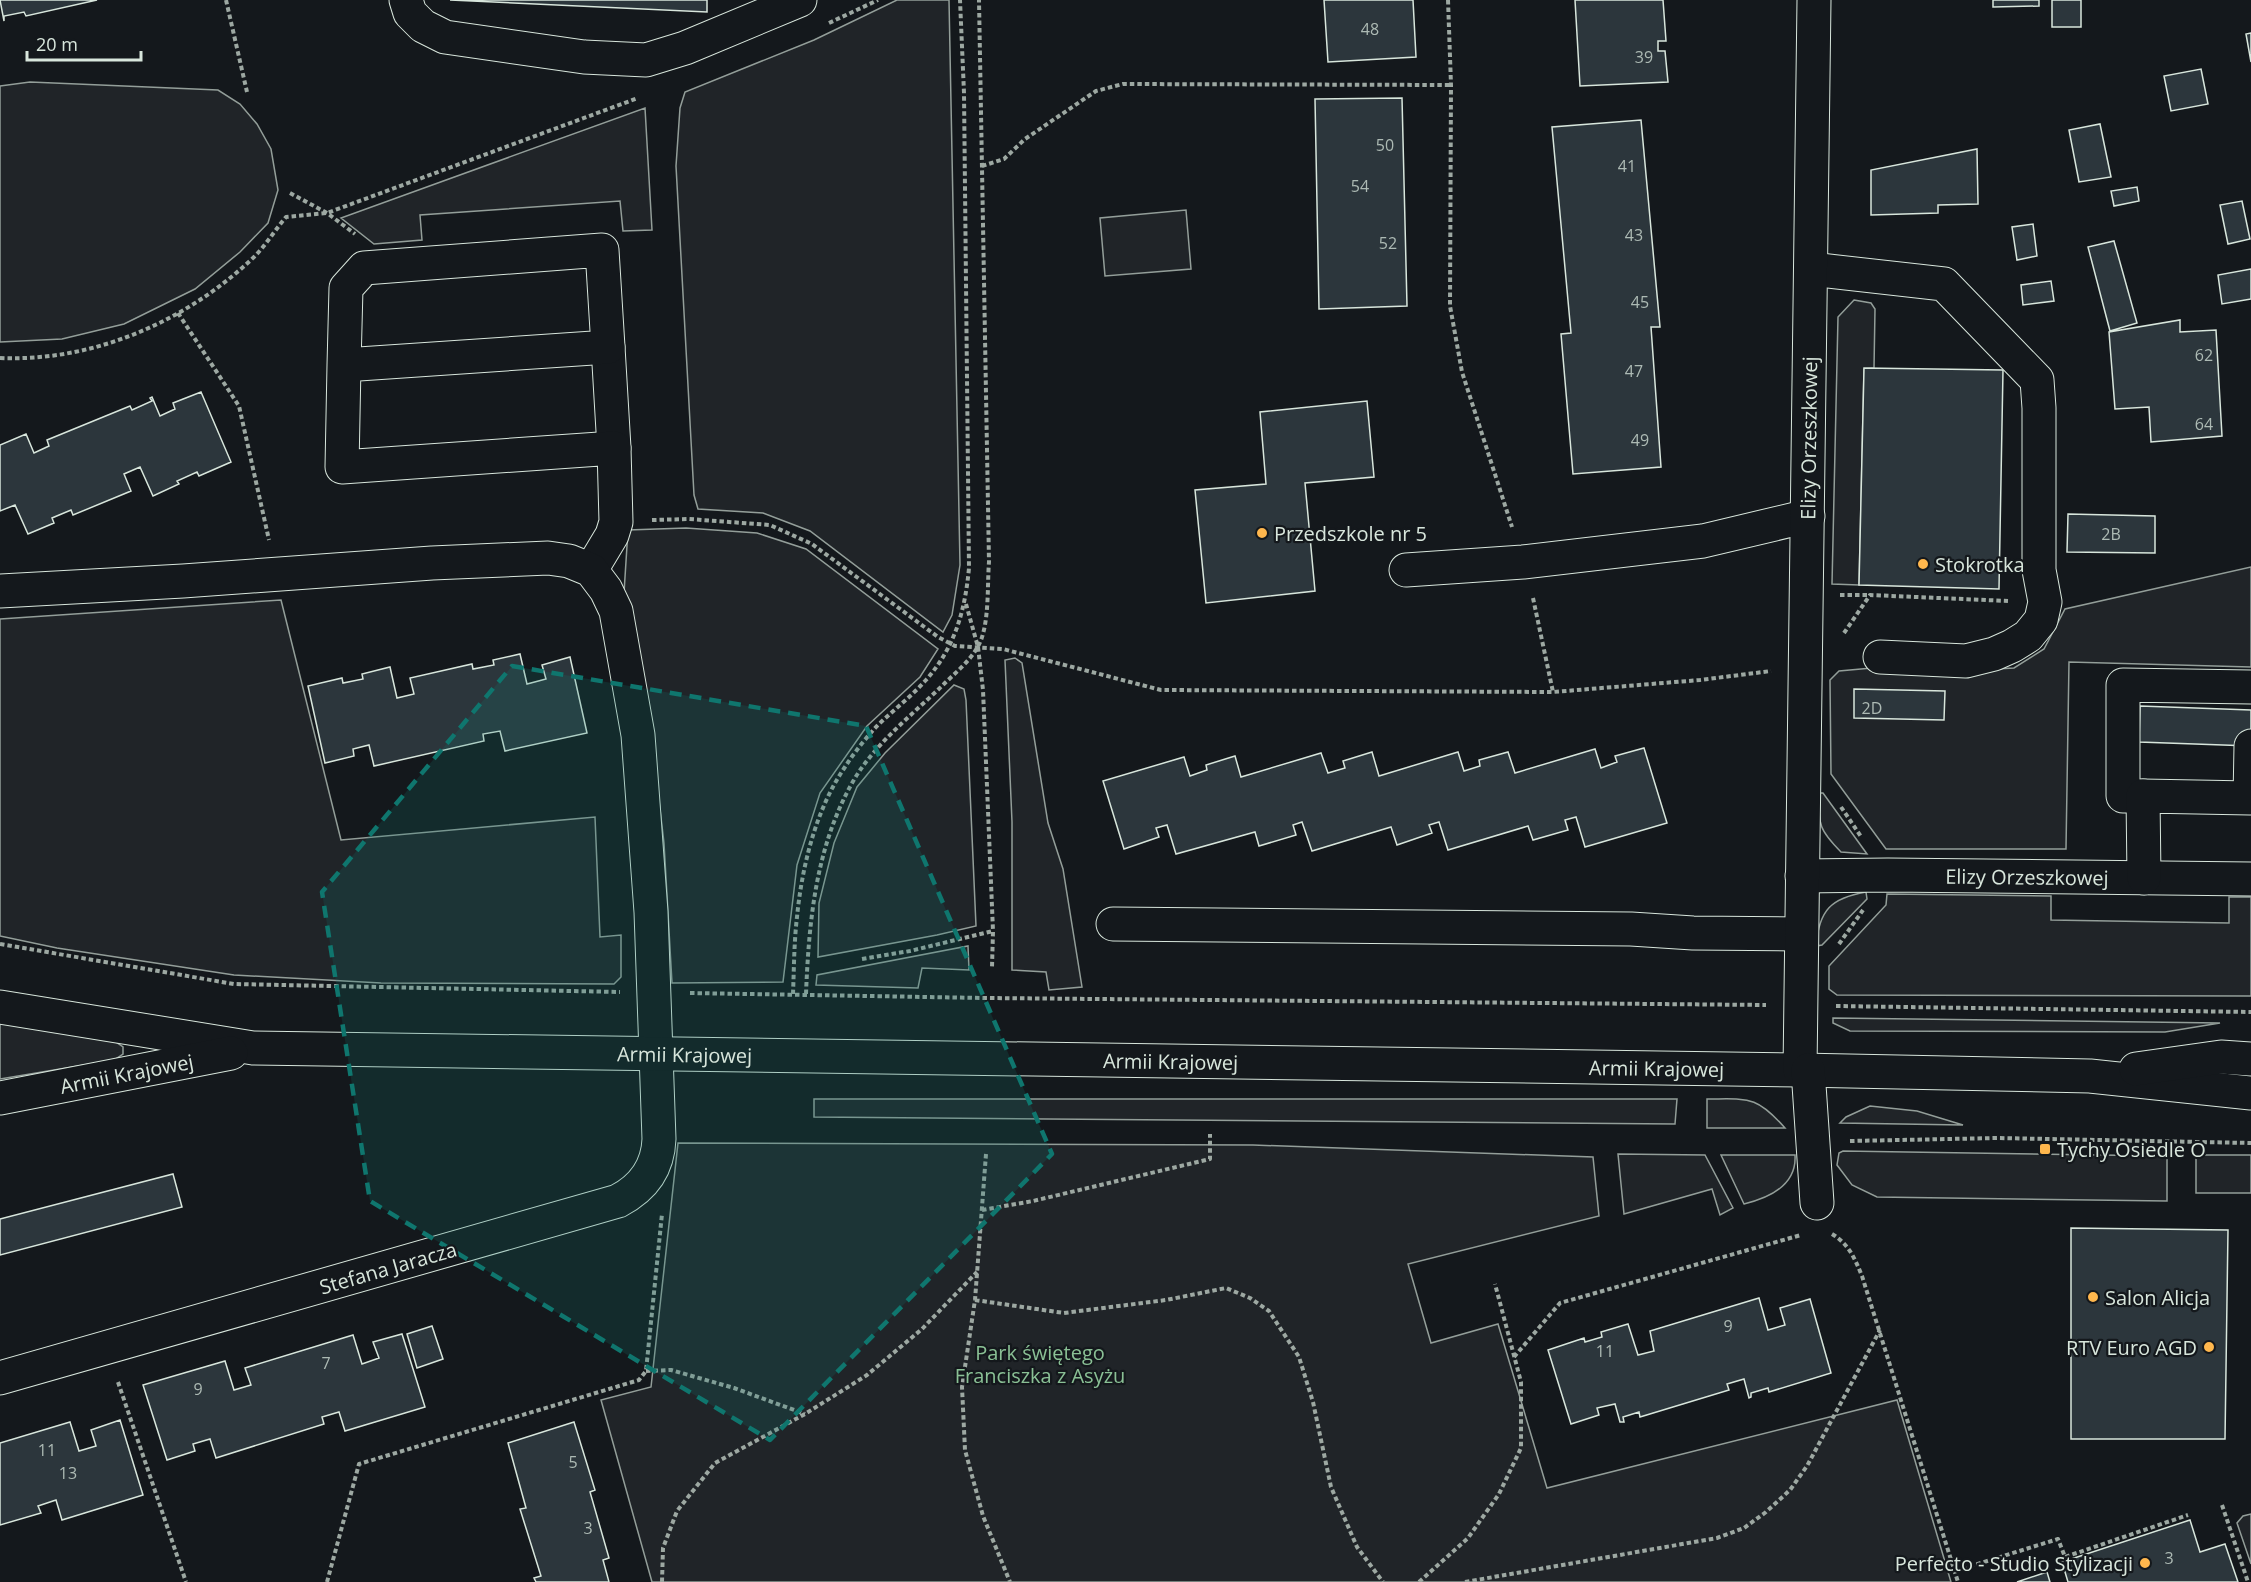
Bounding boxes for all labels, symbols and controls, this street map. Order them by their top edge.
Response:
house number: 48 [1361,18,1379,40]
scale bar [27,24,141,62]
text: 20 m [36,32,78,56]
house number: 39 [1635,46,1653,68]
house number: 50 [1376,134,1394,156]
house number: 41 [1618,155,1636,177]
house number: 54 [1351,175,1369,197]
house number: 43 [1625,224,1643,246]
house number: 52 [1379,232,1397,254]
house number: 45 [1631,291,1649,313]
house number: 62 [2195,344,2213,366]
street label: Elizy Orzeszkowej [1794,356,1823,520]
house number: 47 [1625,360,1643,382]
house number: 64 [2195,413,2213,435]
house number: 49 [1631,429,1649,451]
place label: Przedszkole nr 5 [1274,520,1427,547]
house number: 2B [2101,523,2121,545]
marker: Przedszkole nr 5 [1255,526,1269,540]
place label: Stokrotka [1935,551,2025,578]
marker: Stokrotka [1916,557,1930,571]
house number: 2D [1862,697,1882,719]
street label: Elizy Orzeszkowej [1945,862,2109,891]
street label: Armii Krajowej [617,1040,752,1069]
street label: Armii Krajowej [58,1047,196,1100]
street label: Armii Krajowej [1103,1047,1238,1076]
street label: Armii Krajowej [1589,1054,1724,1082]
place label: Tychy Osiedle O [2057,1136,2206,1163]
marker: Tychy Osiedle O [2038,1142,2052,1156]
street label: Stefana Jaracza [316,1236,460,1300]
place label: Salon Alicja [2105,1284,2210,1311]
marker: Salon Alicja [2086,1290,2100,1304]
house number: 9 [1723,1315,1733,1337]
place label: RTV Euro AGD [2066,1334,2197,1361]
park label: Park świętego Franciszka z Asyżu [955,1339,1125,1389]
house number: 11 [1596,1340,1614,1362]
marker: RTV Euro AGD [2202,1340,2216,1354]
house number: 7 [321,1352,331,1374]
house number: 9 [193,1378,203,1400]
house number: 11 [38,1439,56,1461]
house number: 5 [568,1451,578,1473]
house number: 13 [59,1462,77,1484]
house number: 3 [583,1517,593,1539]
house number: 3 [2164,1547,2174,1569]
place label: Perfecto - Studio Stylizacji [1895,1550,2133,1577]
marker: Perfecto - Studio Stylizacji [2138,1556,2152,1570]

